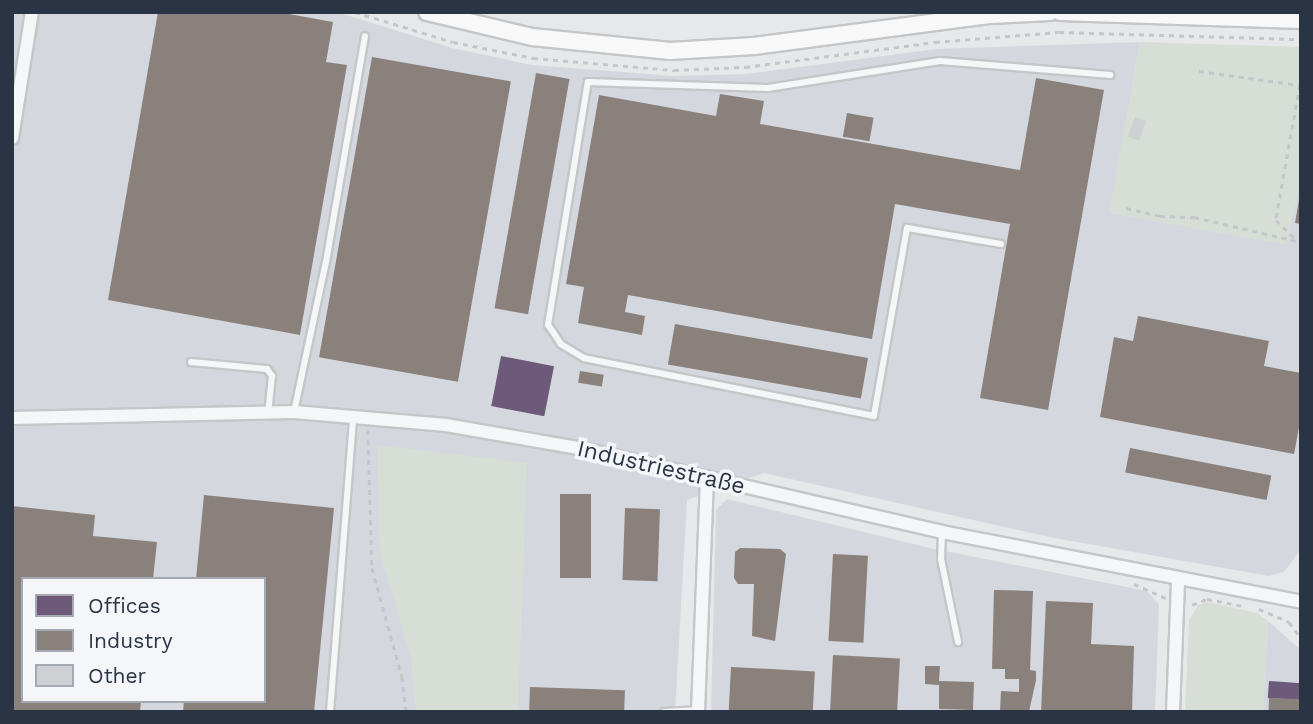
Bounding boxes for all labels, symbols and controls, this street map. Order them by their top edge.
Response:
street label: Industriestraße [574,435,748,501]
legend [21,577,266,703]
text: Offices [88,593,161,618]
text: Industry [88,628,173,653]
text: Other [88,663,146,688]

